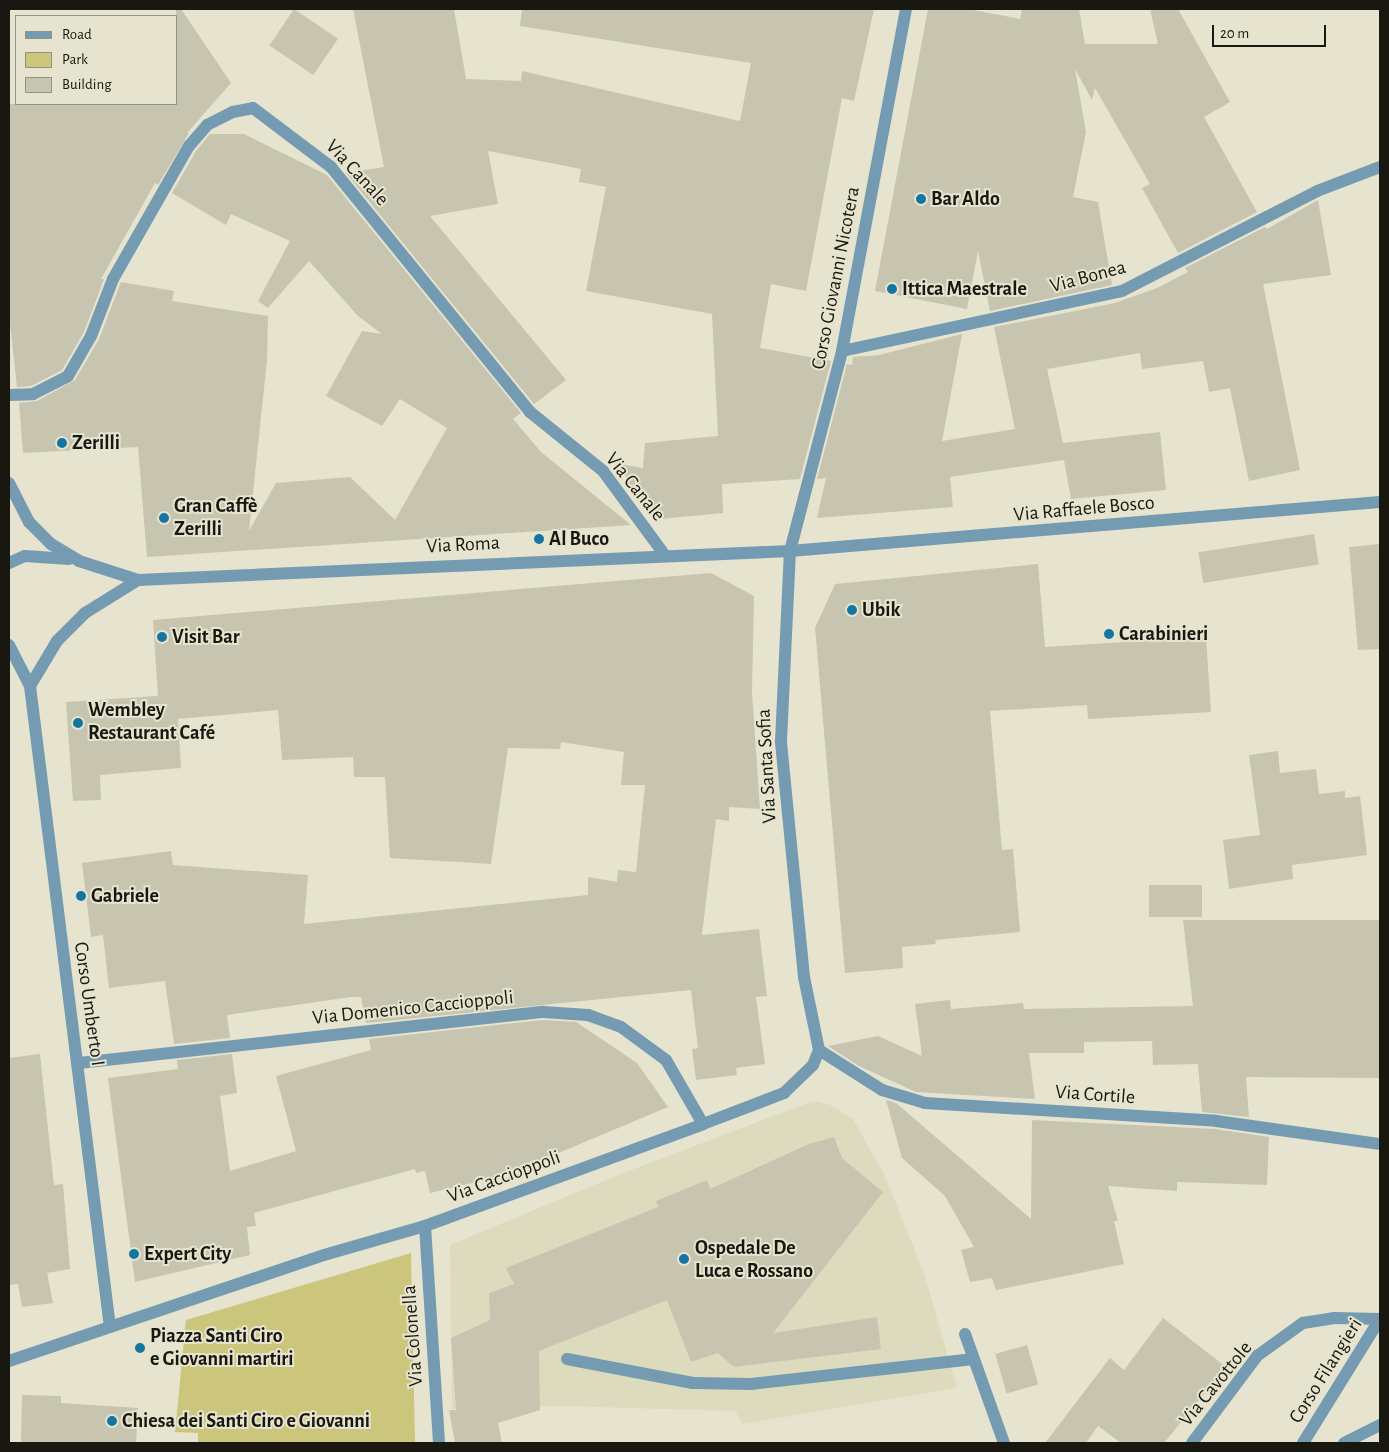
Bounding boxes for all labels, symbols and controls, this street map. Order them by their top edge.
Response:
legend [15,15,178,105]
scale bar [1214,15,1328,47]
text: 20 m [1220,26,1249,41]
text: Road [62,27,92,42]
text: Park [62,52,88,67]
text: Building [62,77,112,92]
street label: Via Canale [320,135,394,211]
street label: Corso Giovanni Nicotera [807,185,865,371]
place label: Bar Aldo [931,187,1000,211]
marker: Bar Aldo [915,193,927,205]
street label: Via Bonea [1047,255,1129,299]
place label: Ittica Maestrale [902,277,1027,301]
marker: Ittica Maestrale [886,283,898,295]
place label: Zerilli [72,431,120,455]
marker: Zerilli [56,437,68,449]
street label: Via Canale [600,448,670,526]
street label: Via Raffaele Bosco [1012,491,1156,527]
place label: Gran Caffè Zerilli [174,494,257,541]
marker: Gran Caffè Zerilli [158,512,170,524]
place label: Al Buco [549,527,609,551]
street label: Via Roma [425,531,501,559]
marker: Al Buco [533,533,545,545]
place label: Ubik [862,598,900,622]
marker: Ubik [846,604,858,616]
place label: Carabinieri [1119,622,1208,646]
place label: Visit Bar [172,625,240,649]
marker: Carabinieri [1103,628,1115,640]
marker: Visit Bar [156,631,168,643]
place label: Wembley Restaurant Café [88,699,215,746]
street label: Via Santa Sofia [752,708,782,824]
marker: Wembley Restaurant Café [72,717,84,729]
place label: Gabriele [91,884,159,908]
marker: Gabriele [75,890,87,902]
street label: Corso Umberto I [68,940,110,1068]
street label: Via Domenico Caccioppoli [311,986,515,1030]
street label: Via Cortile [1054,1080,1136,1110]
street label: Via Caccioppoli [444,1145,564,1209]
place label: Ospedale De Luca e Rossano [695,1236,813,1283]
place label: Expert City [144,1242,231,1266]
marker: Expert City [128,1248,140,1260]
marker: Ospedale De Luca e Rossano [677,1252,691,1266]
street label: Via Colonella [397,1284,429,1388]
street label: Corso Filangieri [1284,1314,1368,1428]
place label: Piazza Santi Ciro e Giovanni martiri [150,1324,294,1371]
street label: Via Cavottole [1174,1337,1258,1431]
marker: Piazza Santi Ciro e Giovanni martiri [134,1342,146,1354]
place label: Chiesa dei Santi Ciro e Giovanni [122,1409,370,1433]
marker: Chiesa dei Santi Ciro e Giovanni [106,1415,118,1427]

